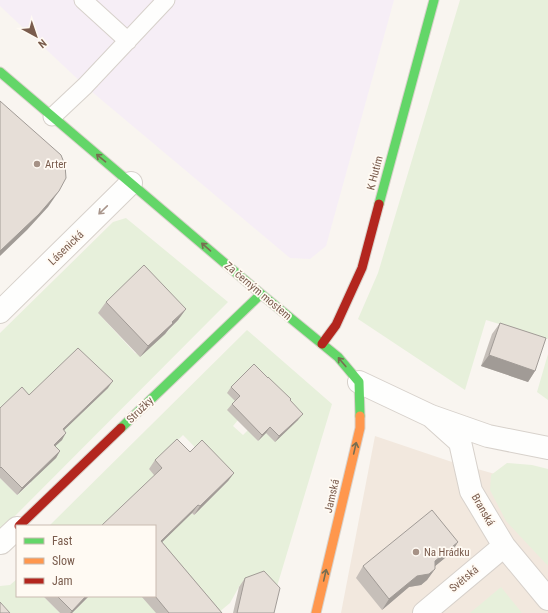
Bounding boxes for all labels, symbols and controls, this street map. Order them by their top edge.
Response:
north arrow [16,16,56,56]
text: N [35,36,49,51]
one-way arrow [96,153,107,162]
street label: K Hutím [364,155,386,191]
place label: Arter [45,158,67,171]
marker: Arter [32,159,42,169]
one-way arrow [98,206,108,215]
street label: Lásenická [46,228,86,268]
one-way arrow [201,242,211,252]
street label: Za černým mostem [222,259,294,323]
one-way arrow [337,356,346,367]
street label: Stružky [124,394,156,426]
one-way arrow [352,442,359,455]
street label: Jamská [322,478,342,514]
street label: Branská [469,492,497,528]
legend [16,525,156,597]
text: Fast [52,534,73,548]
place label: Na Hrádku [424,546,470,559]
marker: Na Hrádku [411,547,421,557]
text: Slow [52,554,75,568]
street label: Světská [447,563,481,595]
one-way arrow [322,569,330,582]
text: Jam [52,574,73,588]

